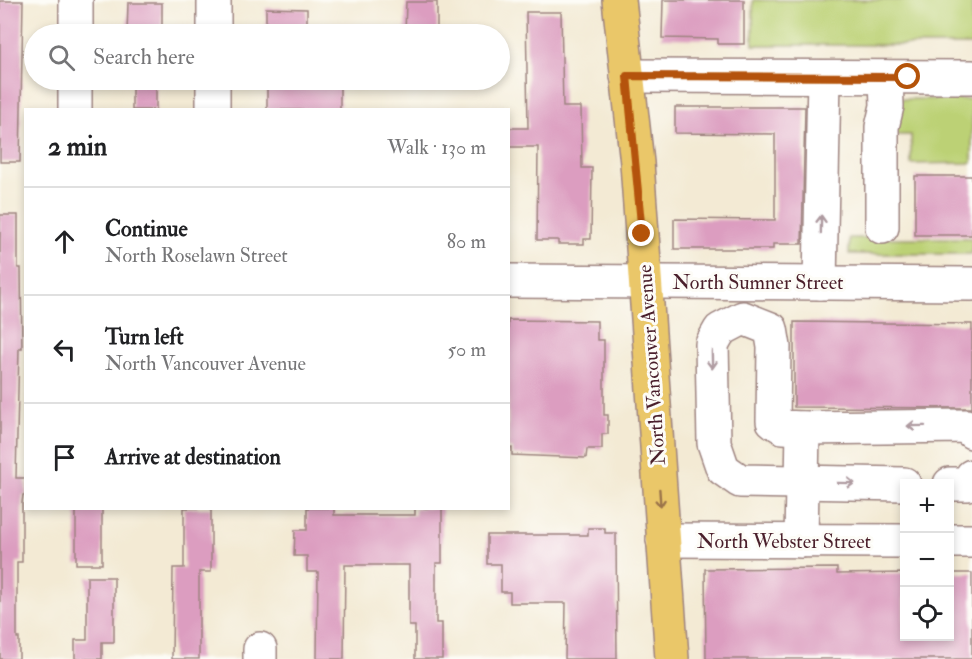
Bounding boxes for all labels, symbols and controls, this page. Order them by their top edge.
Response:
search box [24,24,510,90]
icon: search [45,41,78,74]
text: Search here [93,43,195,71]
route start [894,63,920,89]
text: 2 min [48,131,107,163]
text: Walk · 130 m [387,135,486,160]
text: Continue [105,215,188,243]
one-way arrow [816,215,827,235]
route end [628,220,654,246]
icon: ahead [48,225,81,258]
text: 80 m [447,229,486,254]
text: North Roselawn Street [105,243,288,268]
street label: North Vancouver Avenue [632,264,671,466]
street label: North Sumner Street [672,270,844,295]
text: Turn left [105,323,184,351]
icon: left [48,333,81,366]
text: 50 m [447,337,486,362]
one-way arrow [706,349,718,369]
text: North Vancouver Avenue [105,351,306,376]
one-way arrow [907,421,927,432]
icon: arrive [48,441,81,474]
text: Arrive at destination [105,443,281,471]
one-way arrow [835,477,855,489]
map controls [900,479,954,641]
button: + [900,479,954,533]
one-way arrow [655,487,666,507]
street label: North Webster Street [697,529,872,554]
button: − [900,533,954,587]
button: locate [900,587,954,641]

